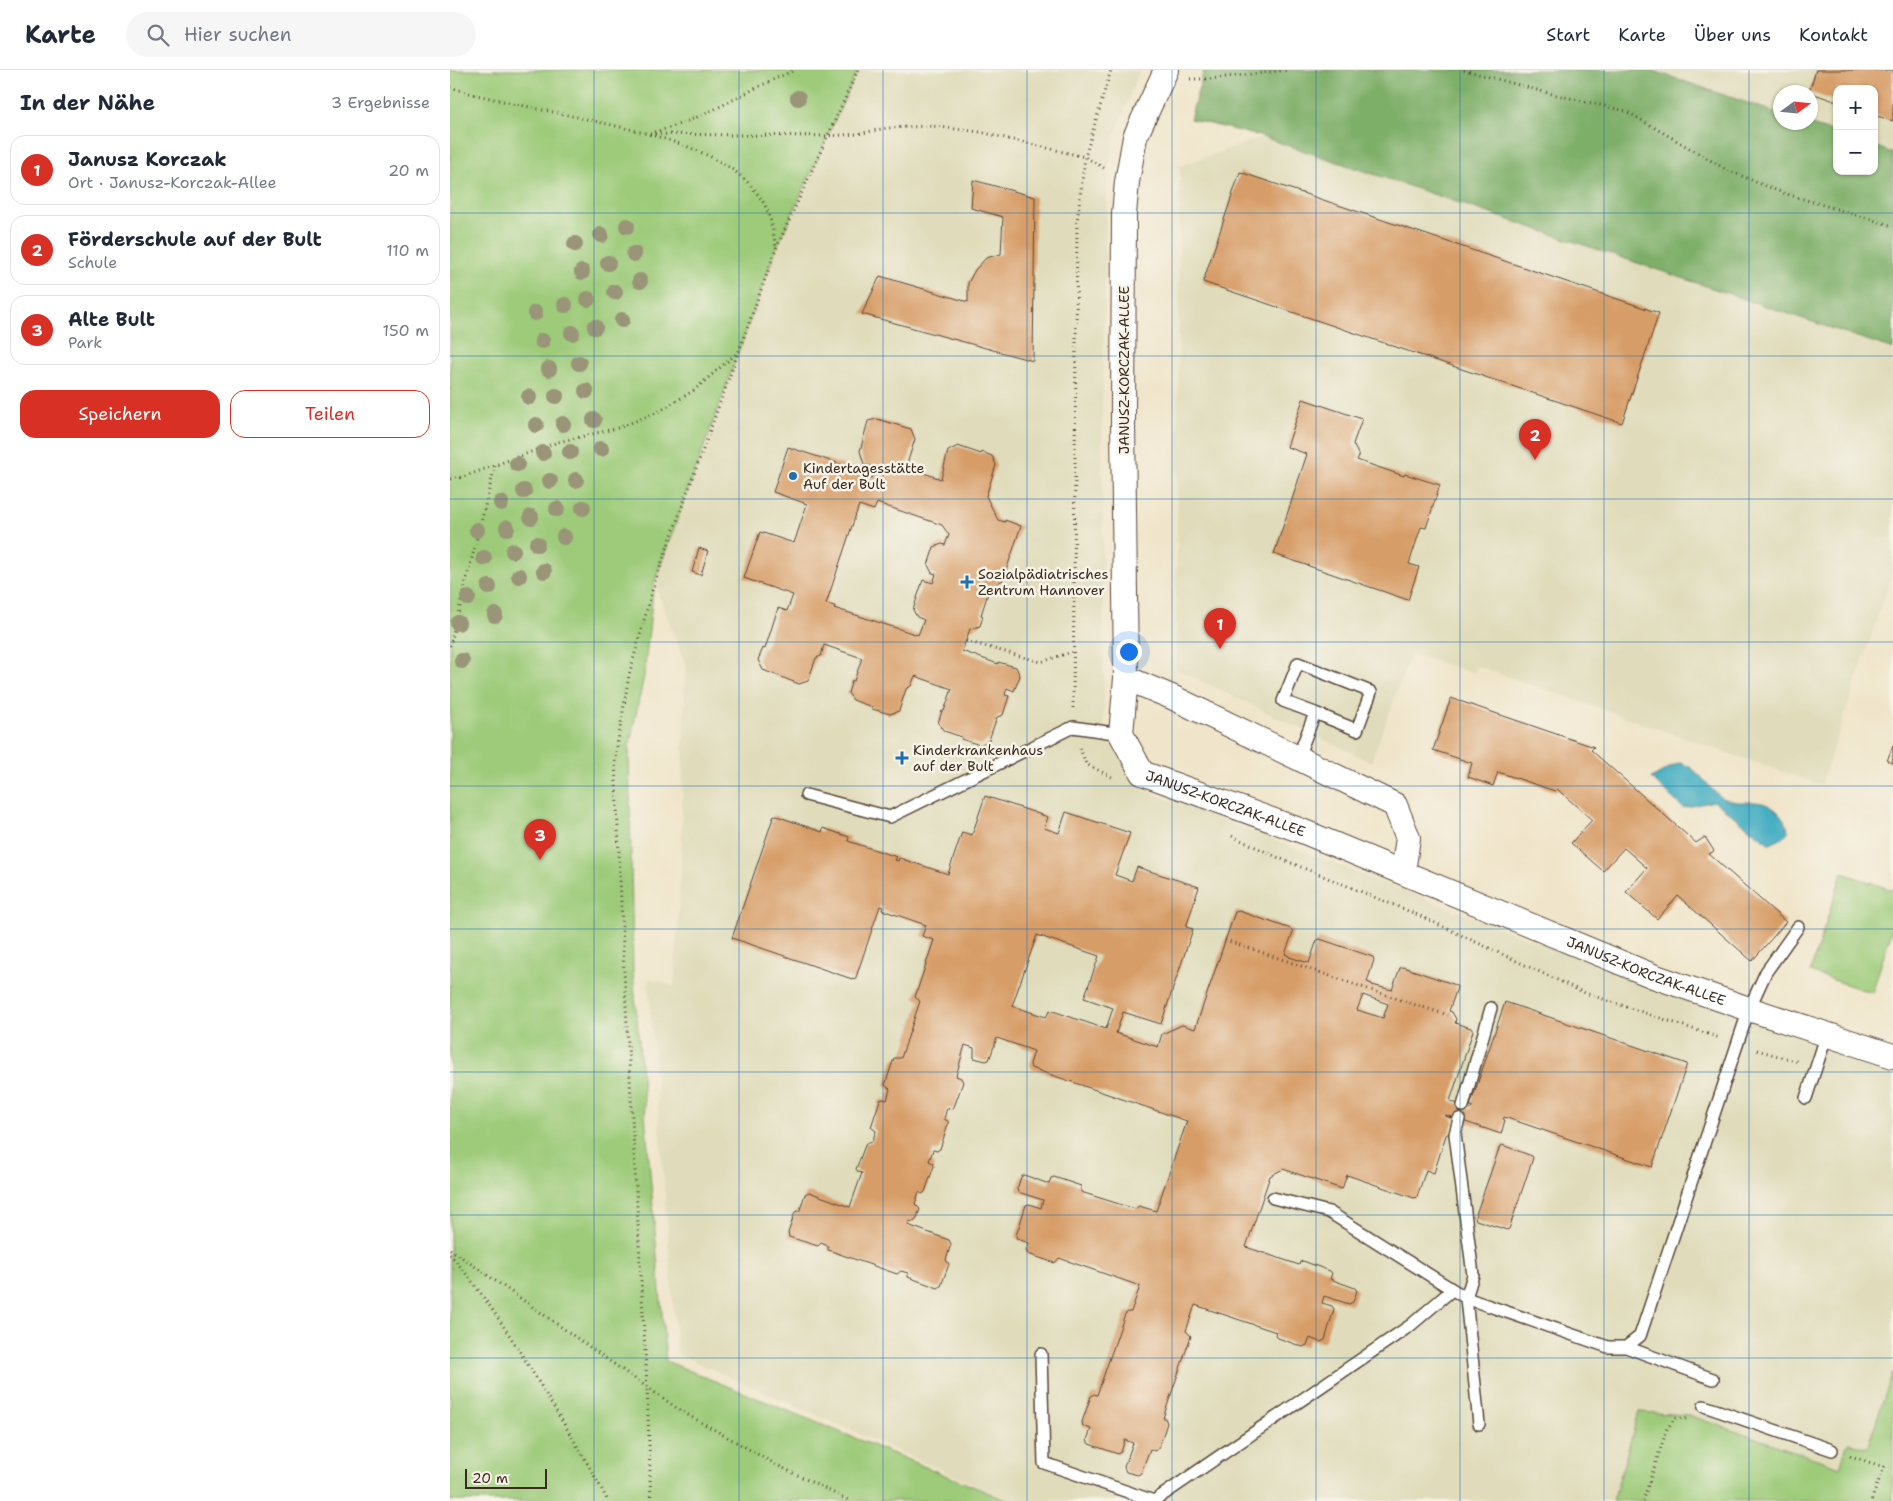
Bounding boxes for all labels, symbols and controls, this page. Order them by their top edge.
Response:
search box [126,12,476,57]
text: Karte [25,19,96,51]
icon: search [144,21,172,49]
text: Hier suchen [184,22,291,47]
text: Start [1546,23,1590,47]
text: Karte [1618,23,1666,47]
text: Über uns [1694,23,1771,47]
text: Kontakt [1799,23,1868,47]
north arrow [1773,85,1818,130]
map controls [1833,85,1878,175]
button: + [1833,85,1878,130]
text: In der Nähe [20,89,155,117]
text: 3 Ergebnisse [331,92,430,113]
button: − [1833,130,1878,175]
text: Janusz Korczak [68,147,227,172]
text: 1 [33,160,41,181]
text: 20 m [388,160,429,181]
text: Ort · Janusz-Korczak-Allee [68,172,277,193]
text: Förderschule auf der Bult [68,227,322,252]
text: 2 [31,240,43,261]
text: 110 m [386,240,429,261]
text: Schule [68,252,117,273]
street label: JANUSZ-KORCZAK-ALLEE [1115,285,1133,454]
text: Alte Bult [68,307,155,332]
text: 3 [31,320,43,341]
text: 150 m [382,320,429,341]
text: Park [68,332,102,353]
button: Speichern [20,390,220,438]
button: Teilen [230,390,430,438]
pin: 2 [1519,419,1551,460]
place label: Kindertagesstätte Auf der Bult [803,459,924,493]
marker: Kindertagesstätte Auf der Bult [787,470,799,482]
place label: Sozialpädiatrisches Zentrum Hannover [978,565,1108,599]
marker: Sozialpädiatrisches Zentrum Hannover [960,575,974,589]
pin: 1 [1204,608,1236,649]
your location [1116,639,1142,665]
place label: Kinderkrankenhaus auf der Bult [913,741,1043,775]
marker: Kinderkrankenhaus auf der Bult [895,751,909,765]
street label: JANUSZ-KORCZAK-ALLEE [1143,766,1308,841]
pin: 3 [524,819,556,860]
street label: JANUSZ-KORCZAK-ALLEE [1564,932,1728,1009]
scale bar [465,1466,548,1489]
text: 20 m [472,1469,508,1487]

